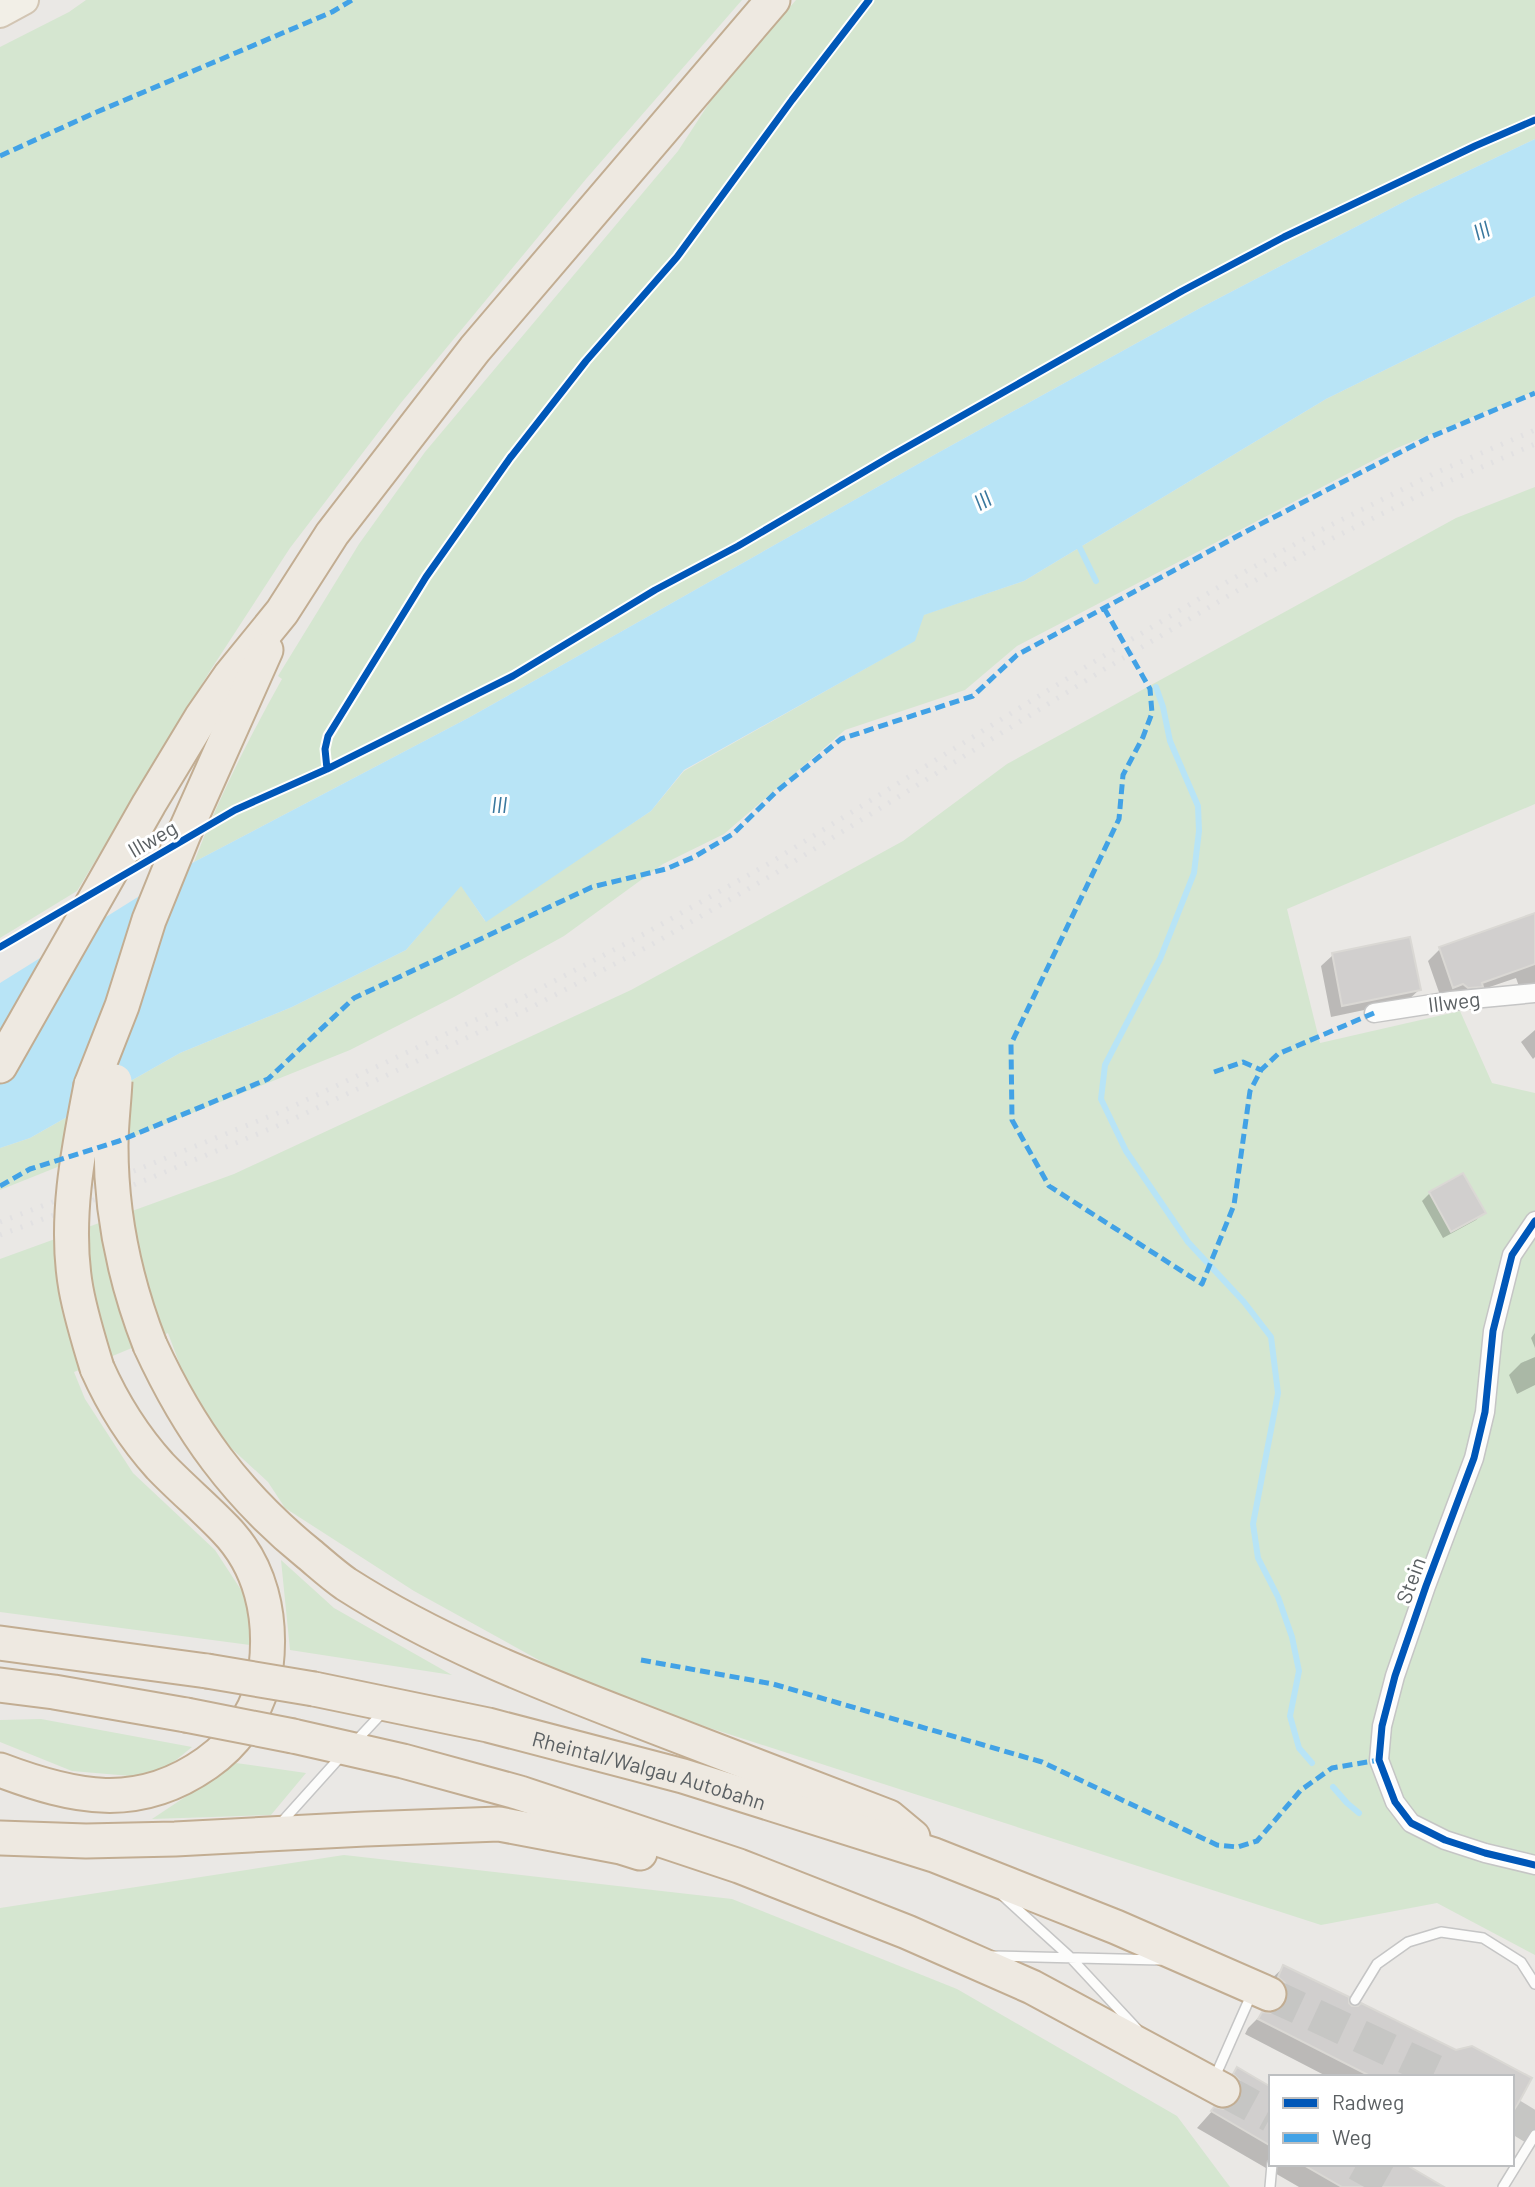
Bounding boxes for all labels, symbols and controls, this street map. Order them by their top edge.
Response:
water label: Ill [1468,214,1494,246]
water label: Ill [968,484,996,516]
water label: Ill [491,790,507,818]
street label: Illweg [123,814,181,862]
street label: Illweg [1427,985,1481,1017]
street label: Stein [1390,1553,1430,1607]
street label: Rheintal/Walgau Autobahn [530,1725,769,1814]
legend [1269,2075,1514,2166]
text: Radweg [1332,2089,1404,2114]
text: Weg [1332,2124,1372,2149]

